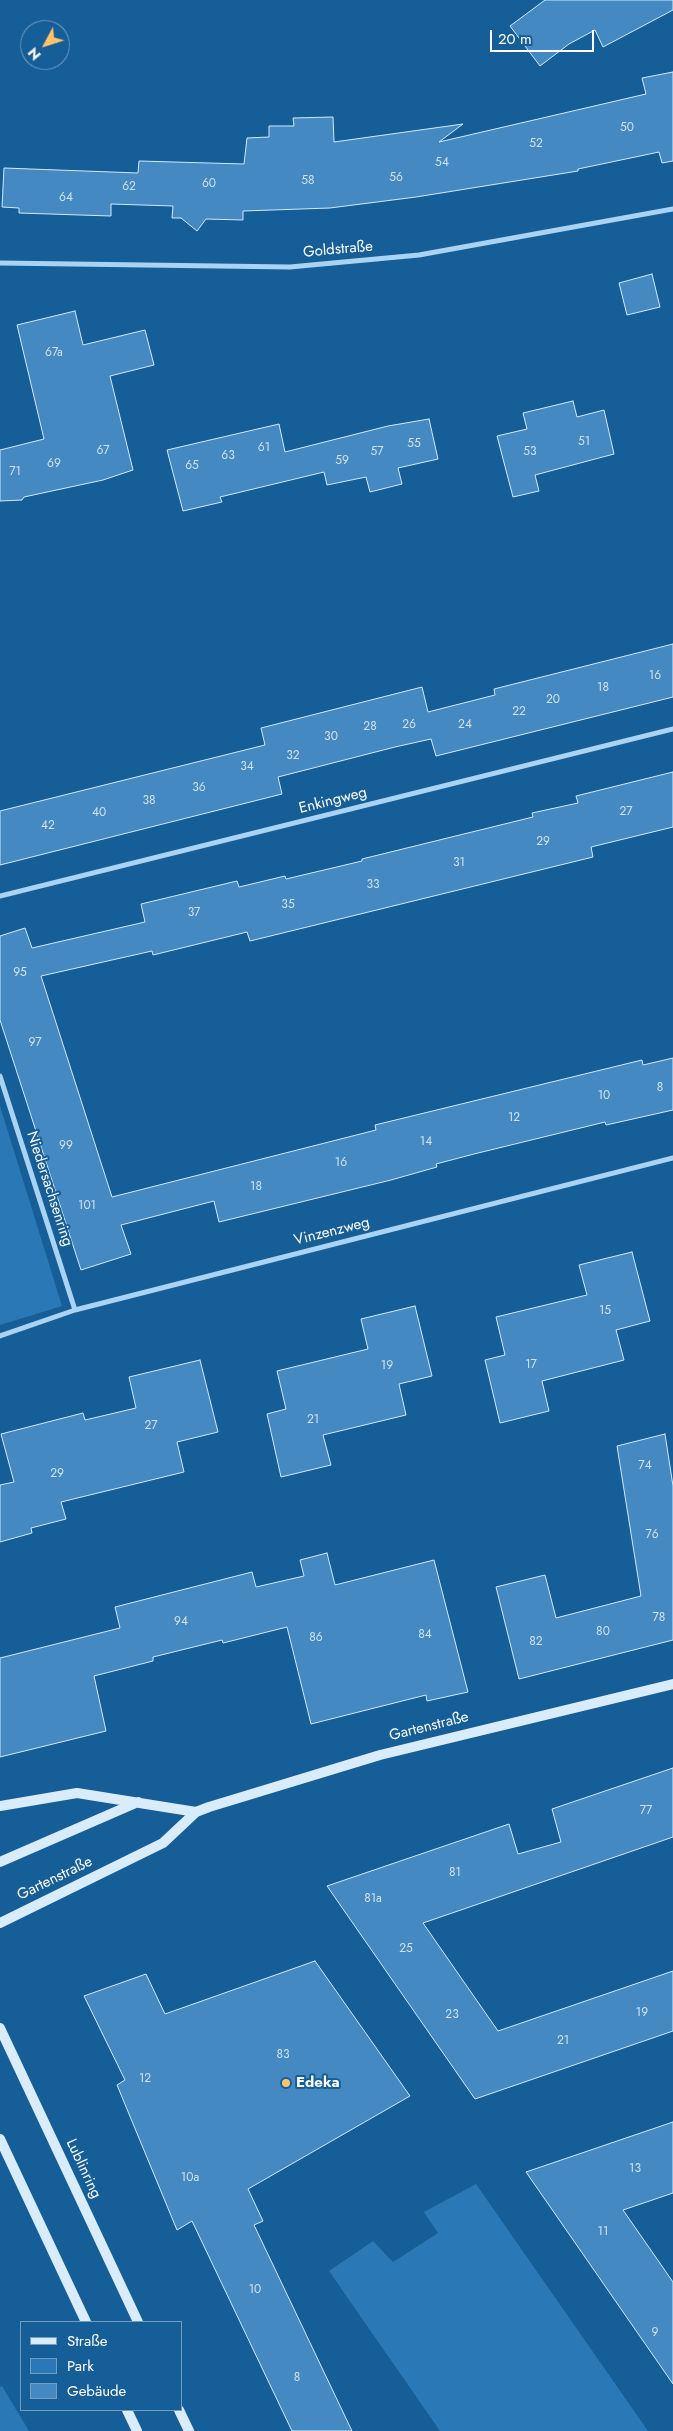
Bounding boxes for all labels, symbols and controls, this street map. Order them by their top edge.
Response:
north arrow [20,20,70,70]
scale bar [493,20,597,52]
text: 20 m [498,28,532,50]
text: N [23,43,46,65]
house number: 50 [620,121,634,135]
house number: 52 [529,137,543,151]
house number: 54 [435,156,449,170]
house number: 56 [389,171,403,185]
house number: 58 [301,174,315,188]
house number: 60 [202,177,216,191]
house number: 62 [122,180,136,194]
house number: 64 [59,191,73,205]
street label: Goldstraße [302,238,374,262]
house number: 67a [45,346,63,360]
house number: 51 [578,435,590,449]
house number: 55 [407,437,421,451]
house number: 61 [258,441,270,455]
house number: 67 [96,444,110,458]
house number: 57 [370,445,384,459]
house number: 53 [523,445,537,459]
house number: 63 [221,449,235,463]
house number: 59 [335,454,349,468]
house number: 69 [47,457,61,471]
house number: 65 [185,459,199,473]
house number: 71 [9,465,21,479]
house number: 16 [649,669,661,683]
house number: 18 [597,681,609,695]
house number: 20 [546,693,560,707]
house number: 22 [512,705,526,719]
house number: 26 [402,718,416,732]
house number: 24 [458,718,472,732]
house number: 28 [363,720,377,734]
house number: 30 [324,730,338,744]
house number: 32 [286,749,300,763]
house number: 34 [240,760,254,774]
house number: 36 [192,781,206,795]
street label: Enkingweg [297,784,369,818]
house number: 38 [142,794,156,808]
house number: 27 [619,805,633,819]
house number: 40 [92,806,106,820]
house number: 42 [41,819,55,833]
house number: 29 [536,835,550,849]
house number: 31 [453,856,465,870]
house number: 33 [366,878,380,892]
house number: 35 [281,898,295,912]
house number: 37 [188,906,200,920]
house number: 95 [13,966,27,980]
house number: 97 [29,1036,41,1050]
house number: 8 [657,1081,663,1095]
house number: 10 [598,1089,610,1103]
house number: 12 [508,1111,520,1125]
street label: Niedersachsenring [22,1129,76,1249]
house number: 14 [420,1135,432,1149]
house number: 99 [59,1139,73,1153]
house number: 16 [335,1156,347,1170]
house number: 18 [250,1180,262,1194]
house number: 101 [78,1199,96,1213]
street label: Vinzenzweg [292,1214,372,1250]
house number: 15 [599,1304,611,1318]
house number: 17 [525,1358,537,1372]
house number: 19 [381,1359,393,1373]
house number: 21 [307,1413,319,1427]
house number: 27 [144,1419,158,1433]
house number: 74 [638,1459,652,1473]
house number: 29 [50,1467,64,1481]
house number: 76 [645,1528,659,1542]
house number: 78 [653,1611,665,1625]
house number: 94 [174,1615,188,1629]
house number: 80 [596,1625,610,1639]
house number: 84 [418,1628,432,1642]
house number: 86 [309,1631,323,1645]
house number: 82 [529,1635,543,1649]
street label: Gartenstraße [387,1708,471,1746]
house number: 77 [640,1804,652,1818]
street label: Gartenstraße [14,1853,96,1905]
house number: 81 [449,1866,461,1880]
house number: 81a [364,1892,382,1906]
house number: 25 [399,1942,413,1956]
house number: 19 [636,2006,648,2020]
house number: 23 [445,2008,459,2022]
house number: 21 [557,2034,569,2048]
house number: 83 [276,2048,290,2062]
house number: 12 [139,2072,151,2086]
place label: Edeka [296,2074,340,2092]
marker: Edeka [280,2077,292,2089]
street label: Lublinring [61,2136,105,2202]
house number: 13 [629,2162,641,2176]
house number: 10a [181,2171,199,2185]
house number: 11 [598,2225,608,2239]
house number: 10 [249,2283,261,2297]
legend [20,2321,182,2411]
house number: 9 [652,2326,658,2340]
text: Straße [67,2330,107,2352]
text: Park [67,2355,94,2377]
house number: 8 [294,2371,300,2385]
text: Gebäude [67,2380,126,2402]

